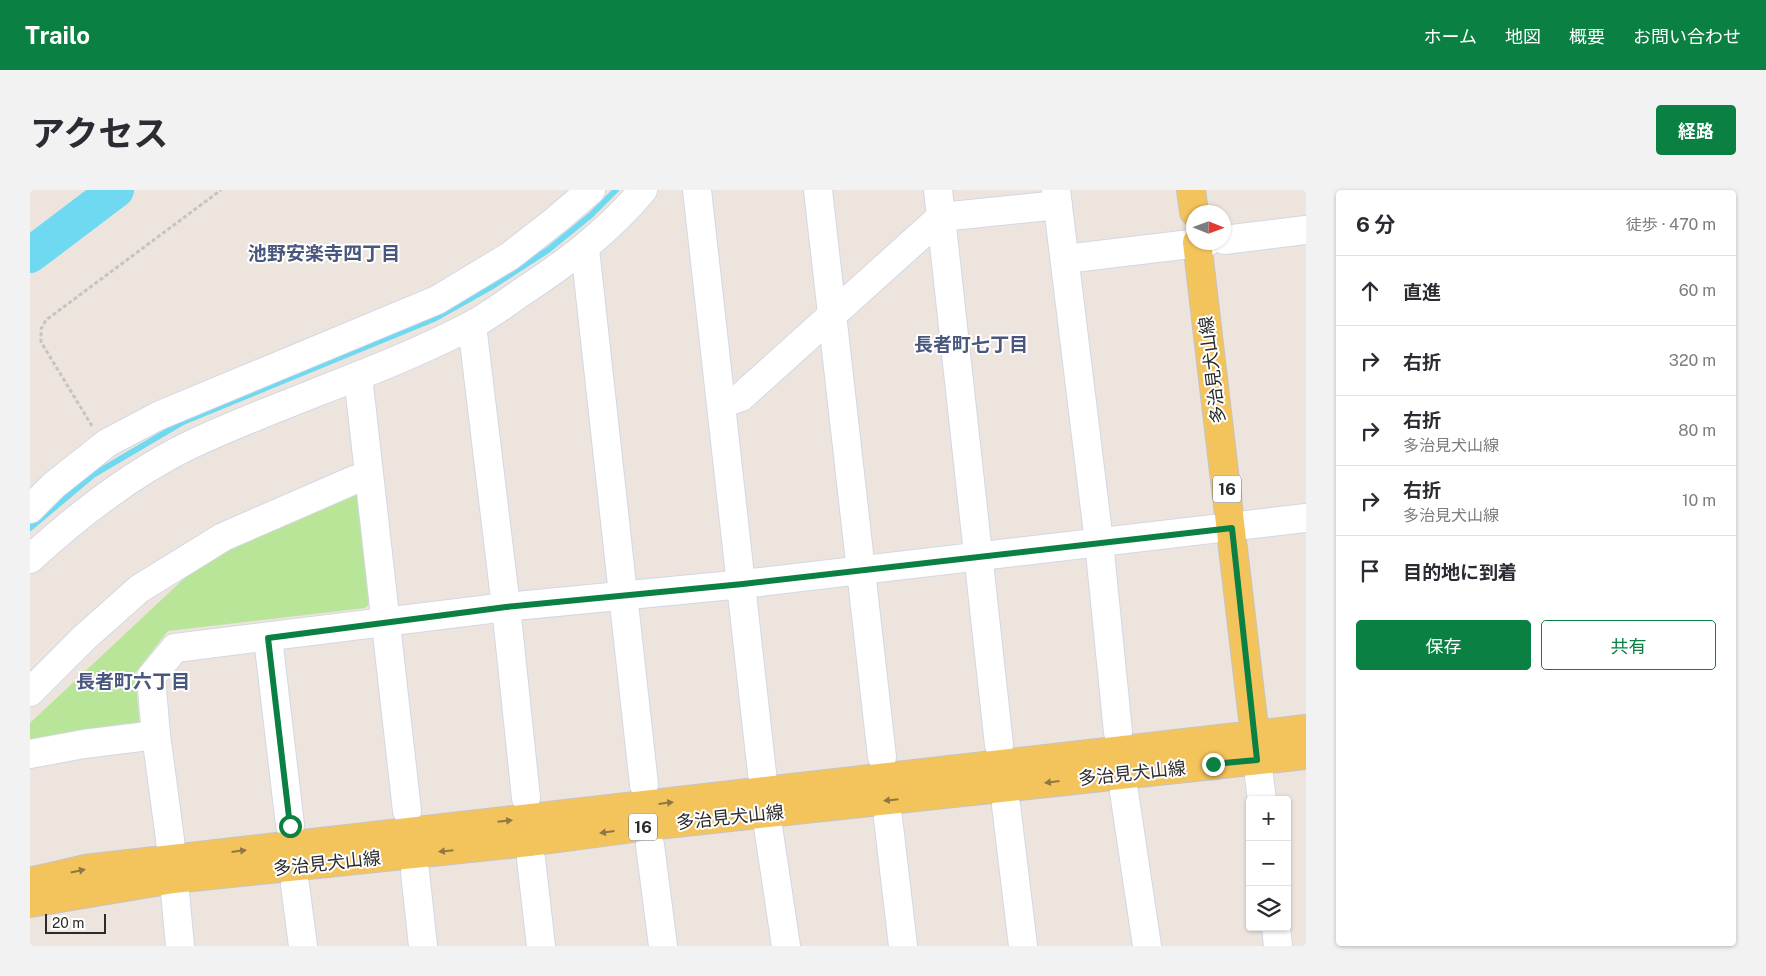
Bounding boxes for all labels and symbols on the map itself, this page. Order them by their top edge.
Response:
north arrow [1186,205,1231,250]
district label: 池野安楽寺四丁目 [248,242,400,264]
street label: 多治見犬山線 [1195,315,1229,425]
district label: 長者町七丁目 [914,333,1028,355]
road number: 16 [1213,476,1241,502]
district label: 長者町六丁目 [76,670,190,692]
route end [1202,753,1225,776]
street label: 多治見犬山線 [1077,757,1187,789]
one-way arrow [1044,778,1060,786]
one-way arrow [882,796,898,804]
one-way arrow [658,799,674,807]
street label: 多治見犬山線 [675,801,785,833]
road number: 16 [629,814,657,840]
route start [279,815,302,838]
one-way arrow [497,817,513,825]
one-way arrow [599,828,615,836]
one-way arrow [231,847,247,855]
street label: 多治見犬山線 [272,847,382,879]
one-way arrow [438,847,454,855]
one-way arrow [70,867,85,875]
scale bar [45,911,106,934]

